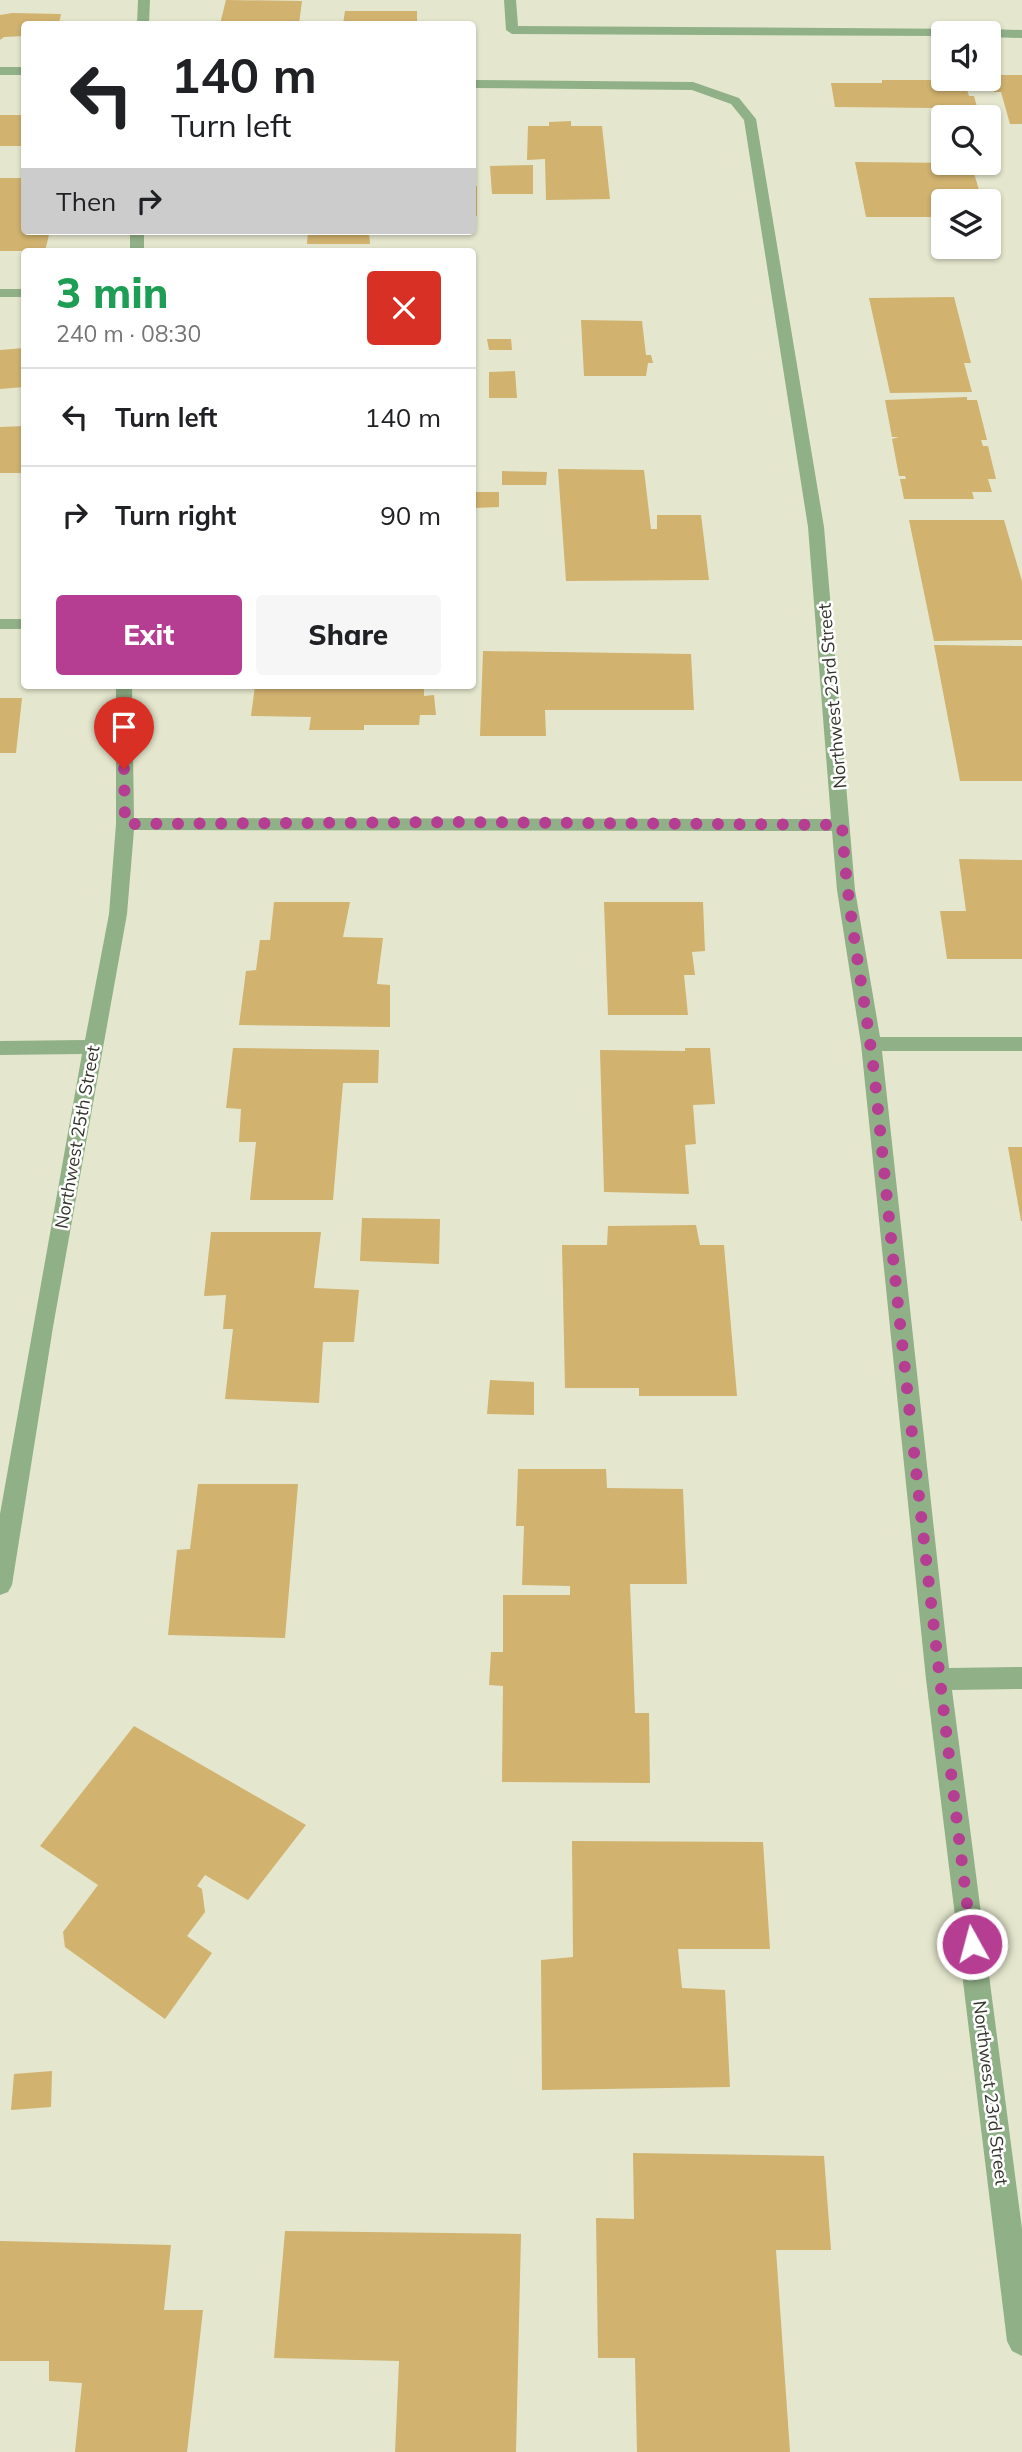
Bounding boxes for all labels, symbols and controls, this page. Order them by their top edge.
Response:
map controls [931,21,1001,259]
button: sound [931,21,1001,91]
text: 140 m [171,44,317,105]
icon: left [56,49,147,140]
text: Turn left [171,105,291,145]
button: search [931,105,1001,175]
icon: right [130,182,168,220]
text: Then [56,185,116,218]
button: layers [931,189,1001,259]
text: 3 min [56,266,169,319]
button: close [367,271,441,345]
text: 240 m · 08:30 [56,319,201,348]
icon: left [56,398,94,436]
text: Turn left [115,401,217,434]
text: 140 m [365,401,441,434]
icon: right [56,496,94,534]
text: Turn right [115,499,236,532]
text: 90 m [380,499,441,532]
button: Exit [56,595,242,675]
button: Share [256,595,441,675]
street label: Northwest 23rd Street [812,602,852,790]
pin [94,697,154,769]
icon: arrive [105,708,143,746]
street label: Northwest 25th Street [50,1044,104,1230]
position arrow [935,1907,1009,1981]
street label: Northwest 23rd Street [968,1999,1014,2187]

